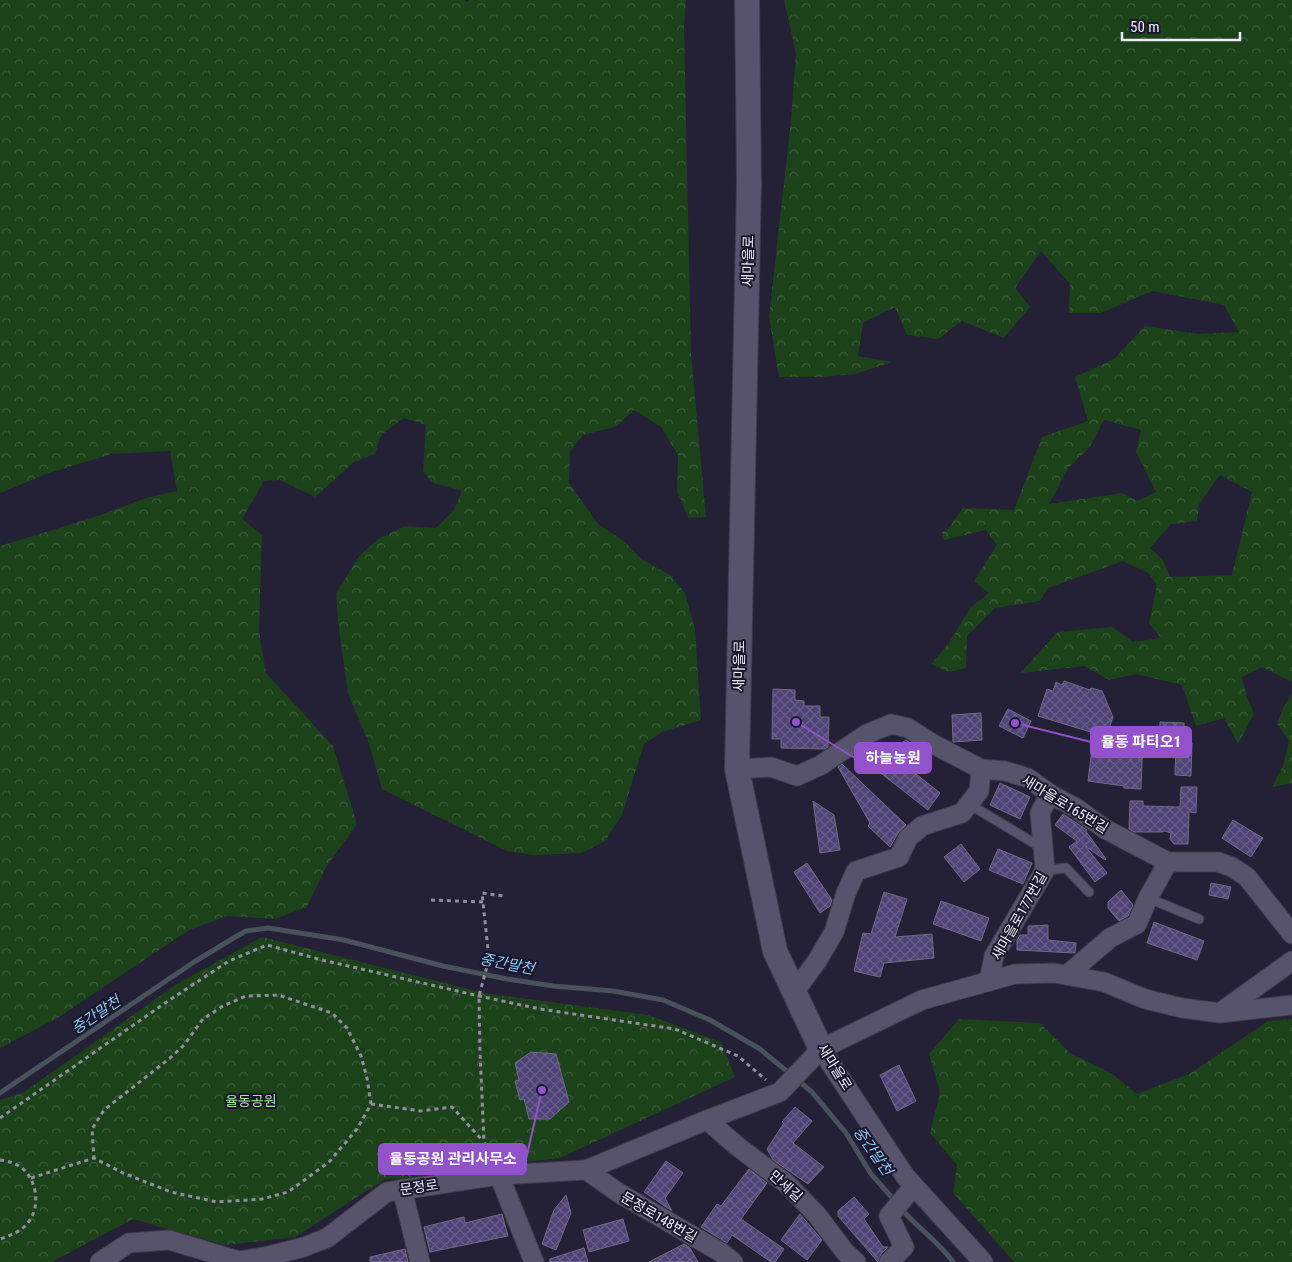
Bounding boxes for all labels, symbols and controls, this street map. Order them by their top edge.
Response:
scale bar [1122,10,1240,42]
text: 50 m [1130,18,1160,36]
street label: 새마을로 [740,235,756,287]
street label: 새마을로 [731,640,747,692]
callout: 율동 파티오1 [1091,727,1191,757]
text: 율동 파티오1 [1101,733,1181,751]
callout: 하늘농원 [855,743,931,773]
text: 하늘농원 [865,749,921,767]
street label: 새마을로165번길 [1019,772,1111,836]
street label: 새마을로177번길 [988,869,1050,963]
water label: 중간말천 [478,950,538,979]
water label: 중간말천 [68,991,126,1038]
street label: 새마을로 [815,1041,855,1093]
park label: 율동공원 [225,1093,277,1109]
water label: 중간말천 [850,1123,897,1181]
callout: 율동공원 관리사무소 [379,1144,526,1174]
text: 율동공원 관리사무소 [389,1150,517,1168]
street label: 만세길 [766,1167,806,1205]
street label: 문정로 [399,1176,439,1198]
street label: 문정로148번길 [618,1189,700,1245]

